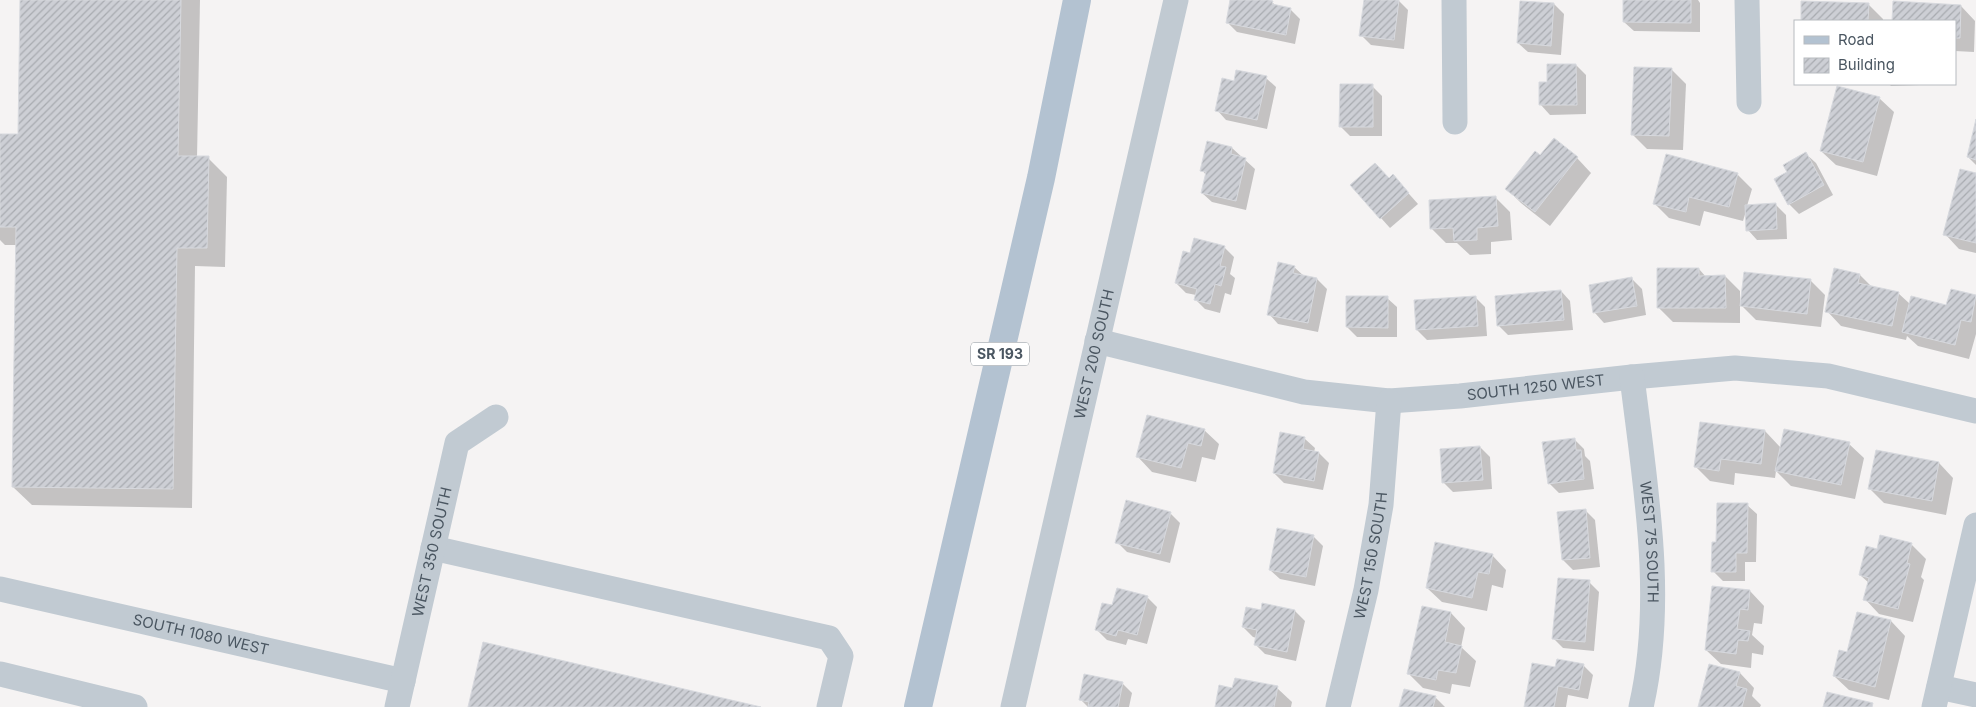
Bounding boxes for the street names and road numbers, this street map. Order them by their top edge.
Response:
street label: WEST 200 SOUTH [1070,287,1118,421]
road number: SR 193 [971,342,1029,366]
street label: SOUTH 1250 WEST [1466,370,1606,404]
street label: WEST 75 SOUTH [1636,480,1663,603]
street label: WEST 350 SOUTH [408,485,456,619]
street label: WEST 150 SOUTH [1349,491,1391,621]
street label: SOUTH 1080 WEST [131,610,271,659]

